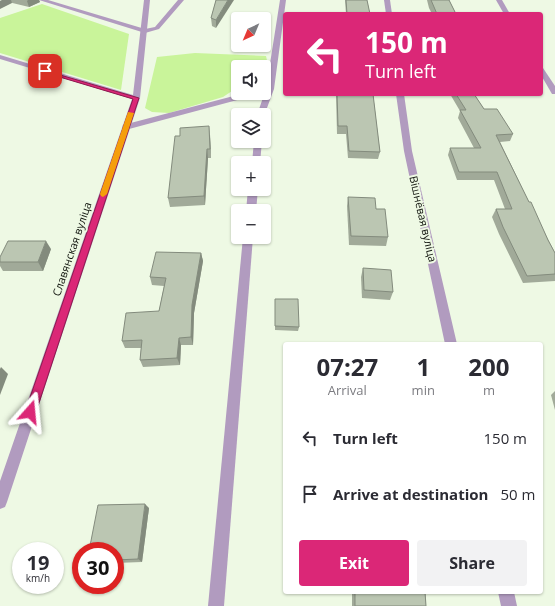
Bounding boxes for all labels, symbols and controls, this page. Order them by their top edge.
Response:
north arrow [231,12,271,52]
map controls [231,12,271,244]
text: 150 m [365,23,448,61]
icon: left [299,28,351,80]
pin [28,54,62,88]
text: Turn left [365,59,436,83]
icon: arrive [34,60,56,82]
button: sound [231,60,271,100]
button: layers [231,108,271,148]
button: + [231,156,271,196]
street label: Вішнёвая вуліца [406,174,441,263]
street label: Славянская вуліца [48,200,95,298]
button: − [231,204,271,244]
text: 07:27 [316,350,378,383]
text: 1 [416,350,430,383]
text: 200 [468,350,510,383]
text: Arrival [328,381,367,399]
text: min [412,381,435,399]
text: m [483,381,495,399]
position arrow [9,391,51,433]
icon: left [299,427,321,449]
text: Turn left [333,428,398,448]
text: 150 m [483,428,527,448]
icon: arrive [299,483,321,505]
text: Arrive at destination [333,484,488,504]
text: 50 m [500,484,535,504]
button: Exit [299,540,409,586]
button: Share [417,540,527,586]
speed limit sign: 30 [72,542,124,594]
text: 19 [27,549,49,576]
text: km/h [26,571,50,585]

